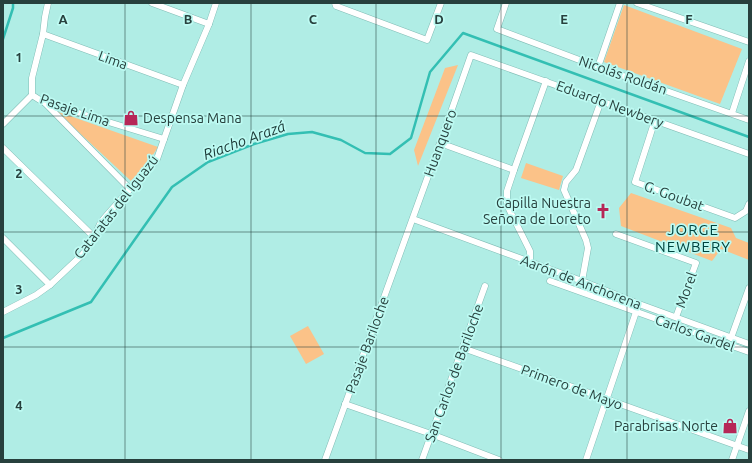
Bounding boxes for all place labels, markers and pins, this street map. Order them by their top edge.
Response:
shop icon: Despensa Mana [122,109,140,127]
place label: Despensa Mana [143,110,242,126]
place label: Capilla Nuestra Señora de Loreto [483,195,591,227]
church icon: Capilla Nuestra Señora de Loreto [594,202,612,220]
shop icon: Parabrisas Norte [721,417,739,435]
place label: Parabrisas Norte [614,418,718,434]

